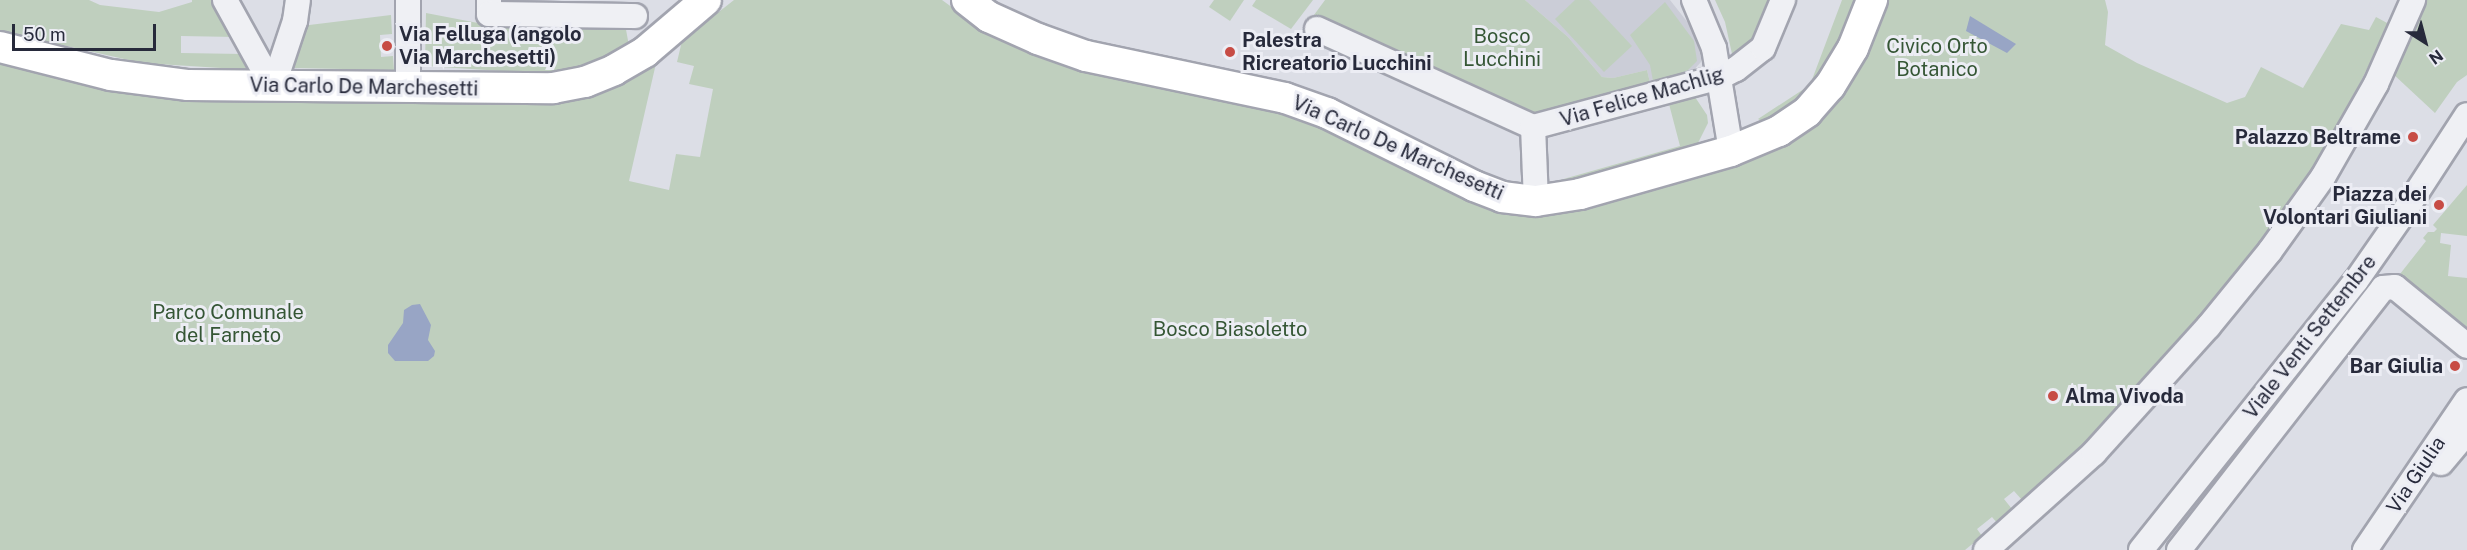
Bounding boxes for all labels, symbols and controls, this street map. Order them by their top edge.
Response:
scale bar [15,12,159,50]
north arrow [2395,12,2455,72]
place label: Via Felluga (angolo Via Marchesetti) [399,22,581,69]
text: 50 m [23,24,66,45]
park label: Bosco Lucchini [1463,25,1541,72]
place label: Palestra Ricreatorio Lucchini [1242,28,1432,75]
park label: Civico Orto Botanico [1886,35,1988,82]
marker: Via Felluga (angolo Via Marchesetti) [380,39,394,53]
marker: Palestra Ricreatorio Lucchini [1223,45,1237,59]
text: N [2425,46,2447,68]
street label: Via Felice Machlig [1557,62,1727,132]
street label: Via Carlo De Marchesetti [249,73,479,101]
street label: Via Carlo De Marchesetti [1289,90,1507,206]
place label: Palazzo Beltrame [2235,125,2401,149]
marker: Palazzo Beltrame [2406,130,2420,144]
place label: Piazza dei Volontari Giuliani [2263,182,2427,229]
marker: Piazza dei Volontari Giuliani [2432,198,2446,212]
street label: Viale Venti Settembre [2238,250,2382,424]
park label: Parco Comunale del Farneto [152,300,304,347]
park label: Bosco Biasoletto [1153,317,1307,341]
place label: Bar Giulia [2350,354,2443,378]
marker: Bar Giulia [2448,359,2462,373]
place label: Alma Vivoda [2065,384,2184,408]
marker: Alma Vivoda [2046,389,2060,403]
street label: Via Giulia [2382,432,2450,518]

